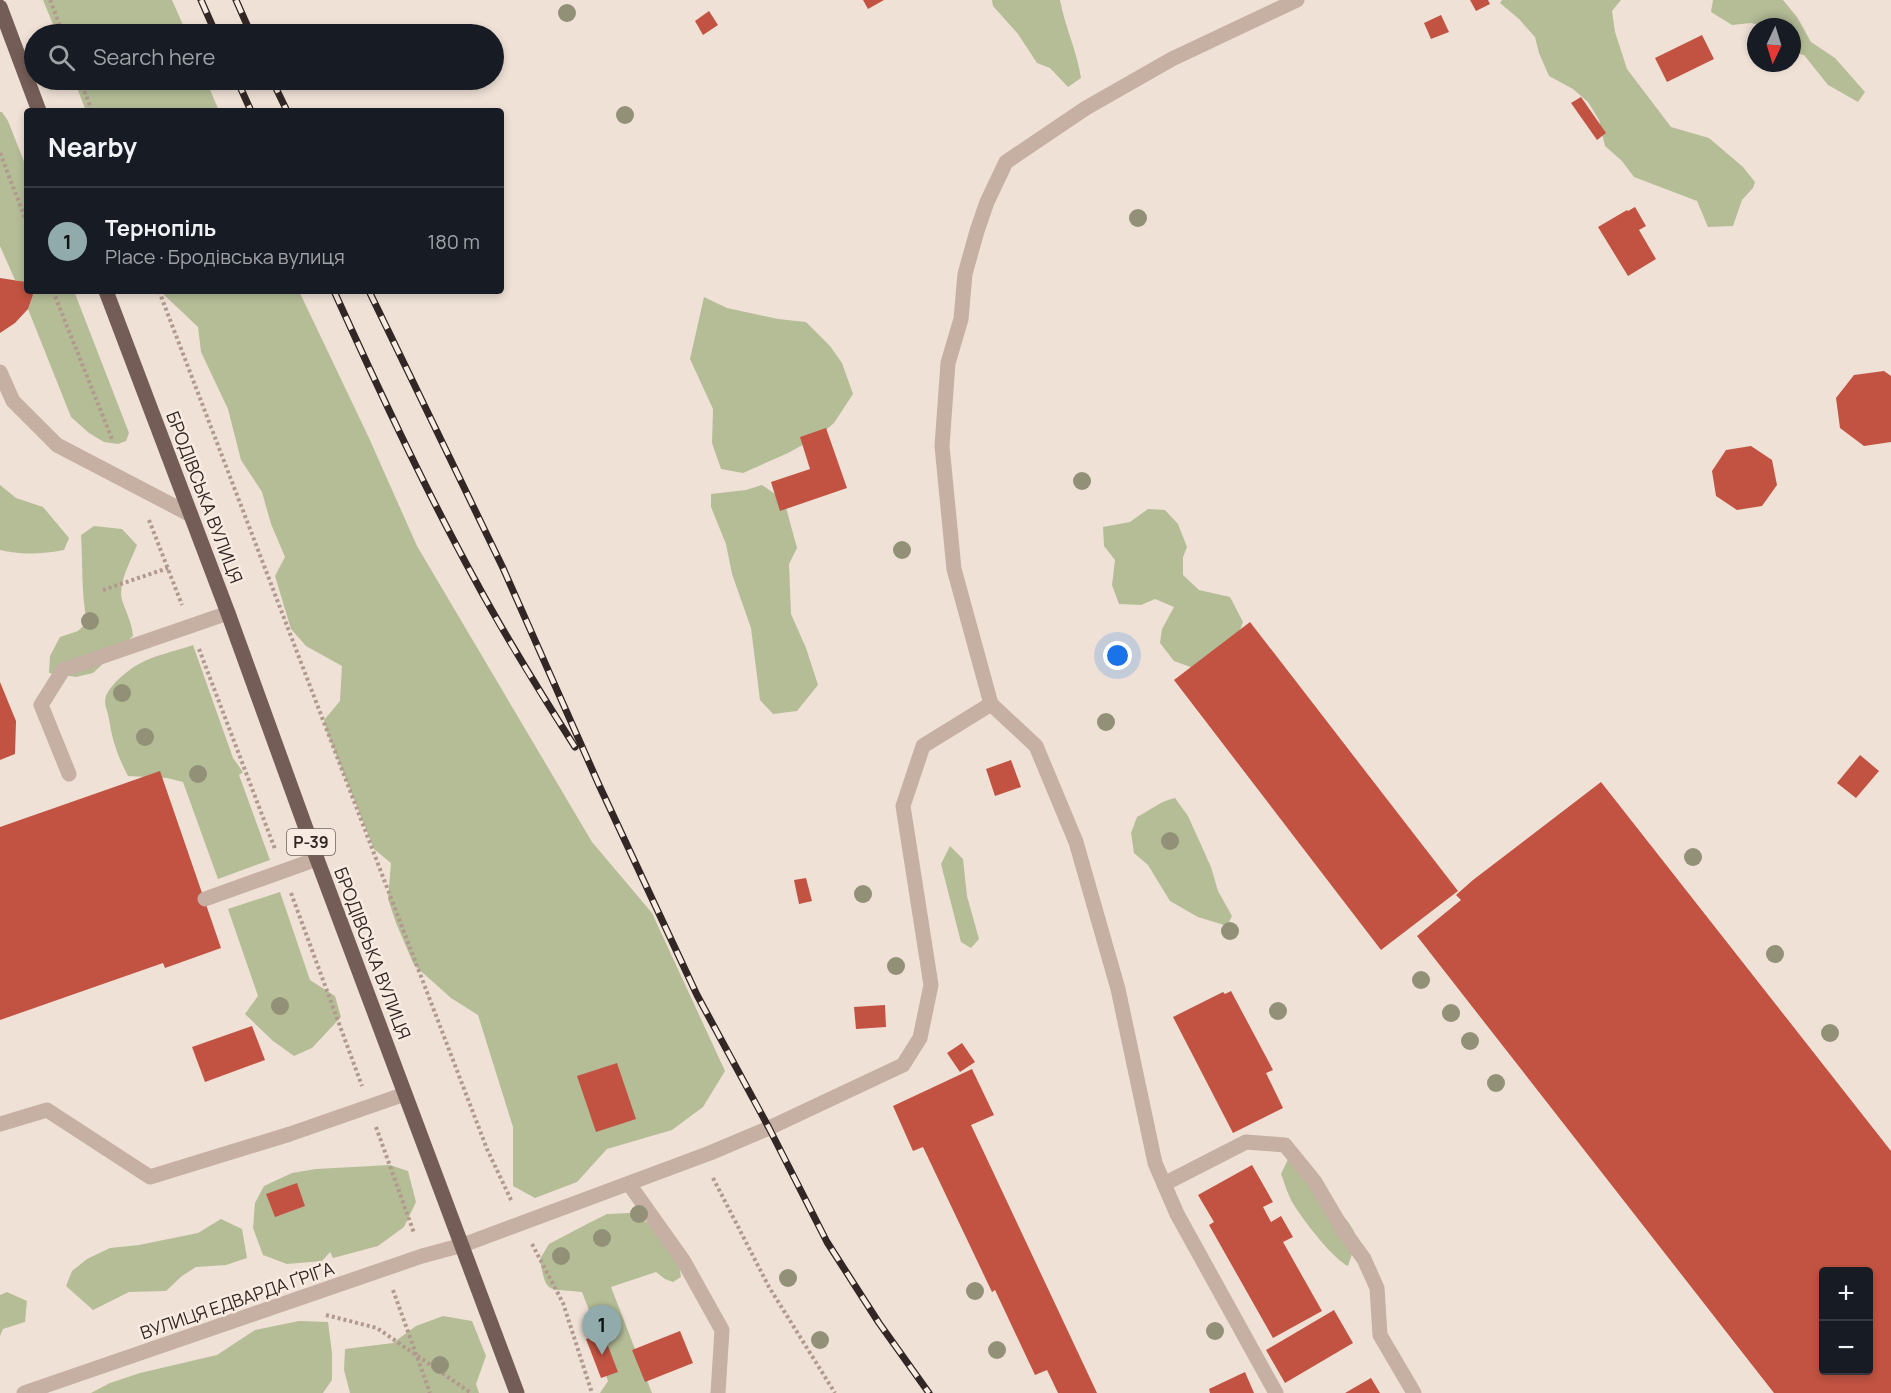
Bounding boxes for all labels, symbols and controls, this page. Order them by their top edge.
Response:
north arrow [1747,18,1801,72]
search box [24,24,504,90]
icon: search [45,41,78,74]
text: Search here [93,42,215,72]
text: Nearby [48,129,137,165]
text: Тернопіль [105,213,216,243]
text: 1 [63,228,72,255]
text: 180 m [427,228,480,255]
text: Place · Бродівська вулиця [105,243,345,270]
street label: БРОДІВСЬКА ВУЛИЦЯ [161,408,249,586]
your location [1103,641,1132,670]
road number: Р-39 [287,829,335,855]
street label: БРОДІВСЬКА ВУЛИЦЯ [329,864,417,1042]
street label: ВУЛИЦЯ ЕДВАРДА ҐРІҐА [137,1255,338,1344]
map controls [1819,1267,1873,1375]
button: + [1819,1267,1873,1321]
pin: 1 [582,1306,622,1355]
button: − [1819,1321,1873,1375]

